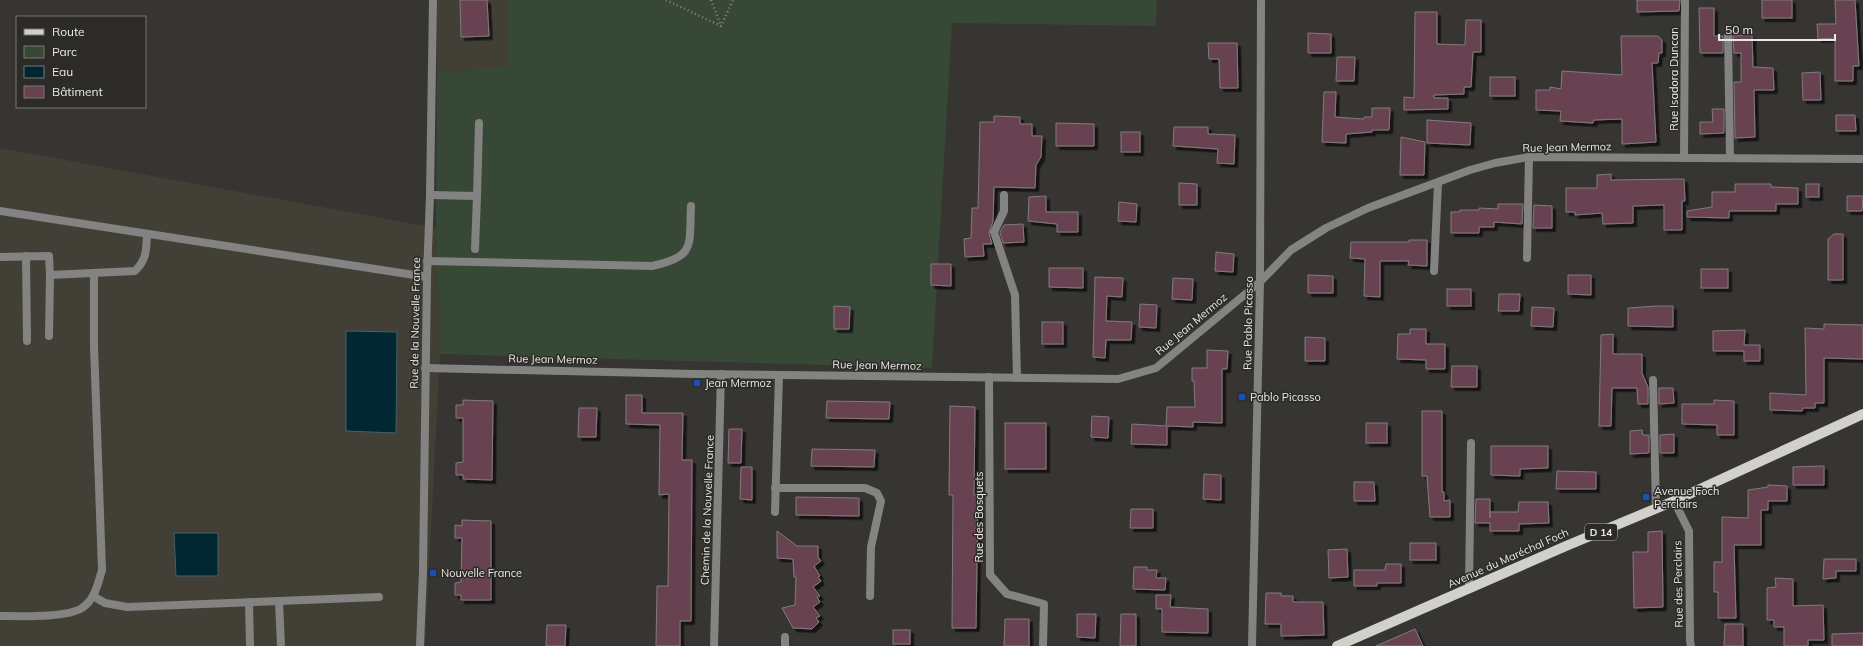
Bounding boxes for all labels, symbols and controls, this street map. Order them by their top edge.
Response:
legend [16,16,146,108]
scale bar [1719,16,1835,42]
text: 50 m [1725,22,1753,37]
text: Route [52,24,85,39]
street label: Rue Isadora Duncan [1667,27,1681,131]
text: Parc [52,44,77,59]
text: Eau [52,64,73,79]
text: Bâtiment [52,84,103,99]
street label: Rue Jean Mermoz [1522,139,1612,155]
street label: Rue de la Nouvelle France [407,257,423,389]
street label: Rue Pablo Picasso [1240,276,1256,370]
street label: Rue Jean Mermoz [1152,290,1230,358]
street label: Rue Jean Mermoz [508,351,598,367]
street label: Rue Jean Mermoz [832,357,922,373]
place label: Jean Mermoz [705,376,772,390]
marker: Jean Mermoz [692,378,702,388]
place label: Pablo Picasso [1250,390,1321,404]
marker: Pablo Picasso [1237,392,1247,402]
street label: Chemin de la Nouvelle France [697,435,717,585]
street label: Rue des Bosquets [972,471,986,563]
place label: Avenue Foch Perclairs [1654,484,1719,511]
marker: Avenue Foch Perclairs [1641,492,1651,502]
road number: D 14 [1585,524,1617,540]
street label: Avenue du Maréchal Foch [1445,525,1571,591]
street label: Rue des Perclairs [1670,540,1686,628]
place label: Nouvelle France [441,566,522,580]
marker: Nouvelle France [428,568,438,578]

